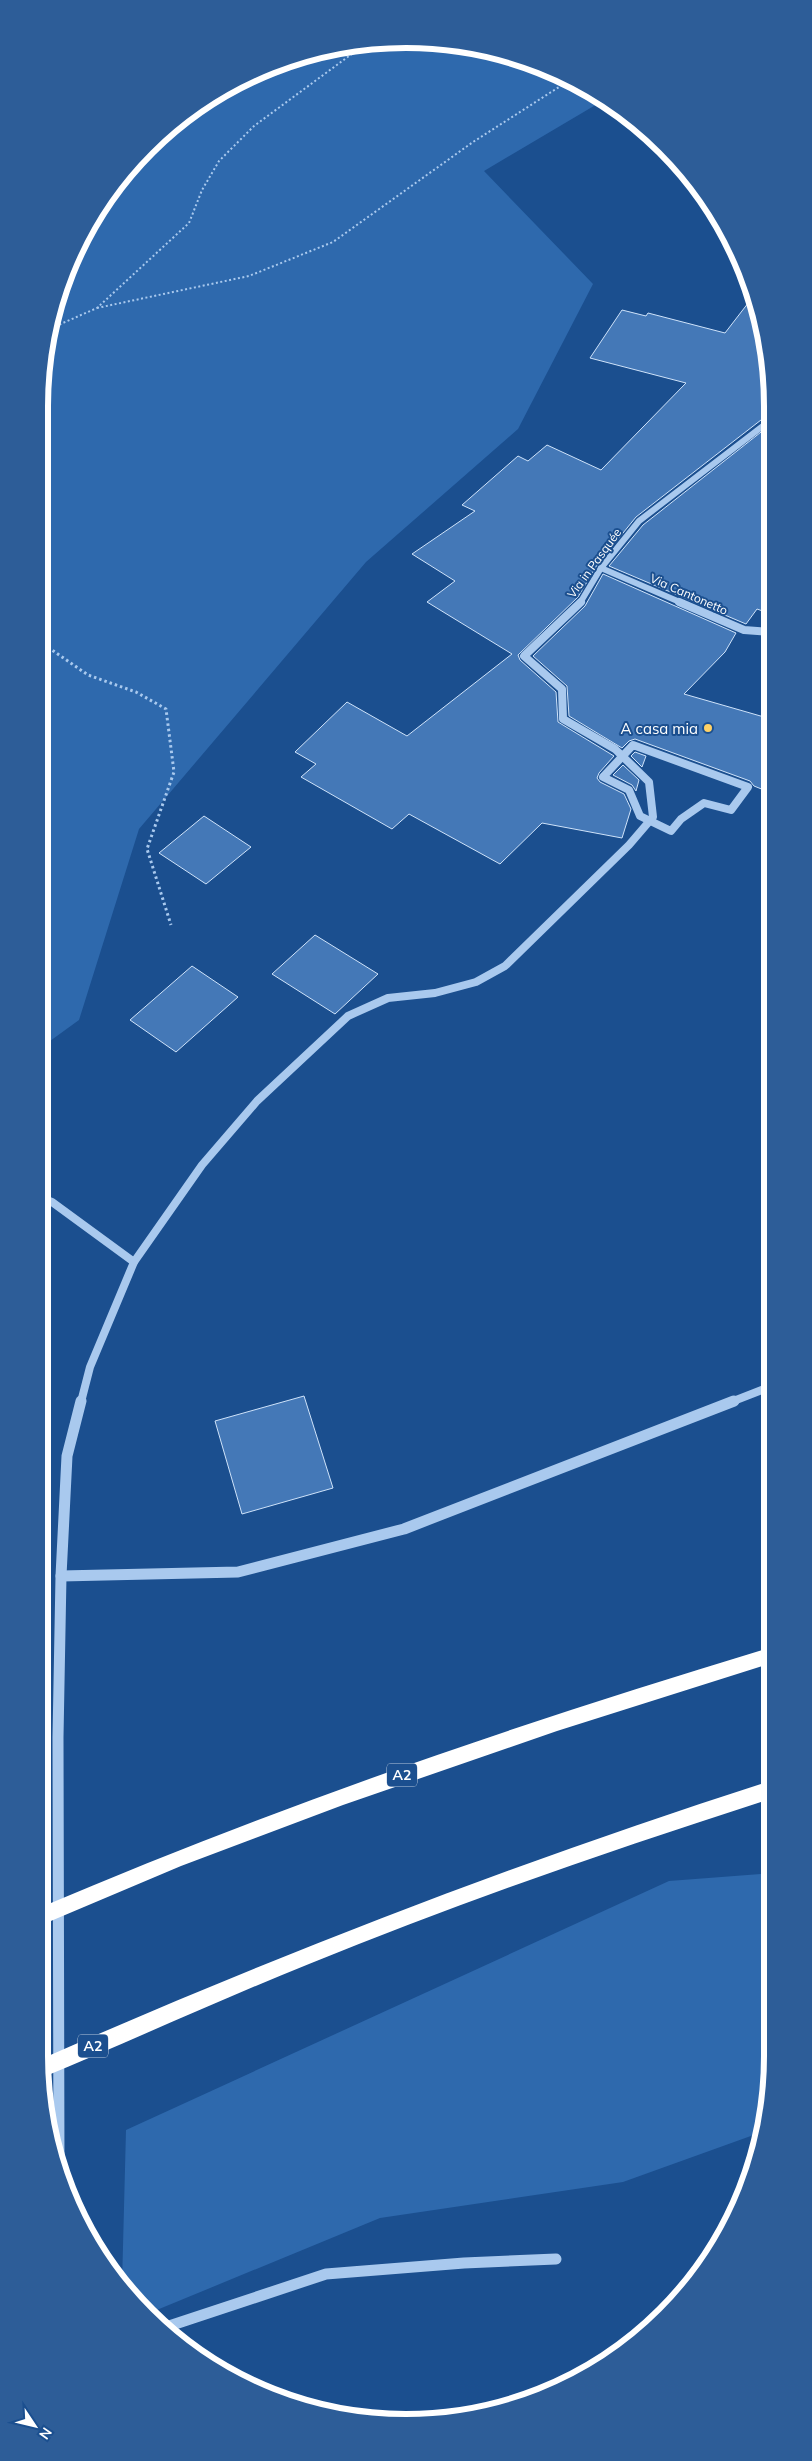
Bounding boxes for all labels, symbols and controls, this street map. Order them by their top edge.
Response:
street label: Via in Pasquée [564,525,624,601]
street label: Via Cantonetto [648,570,730,618]
place label: A casa mia [621,719,698,738]
marker: A casa mia [702,722,714,734]
road number: A2 [387,1764,417,1786]
road number: A2 [78,2034,108,2058]
north arrow [10,2401,60,2451]
text: N [35,2424,56,2443]

